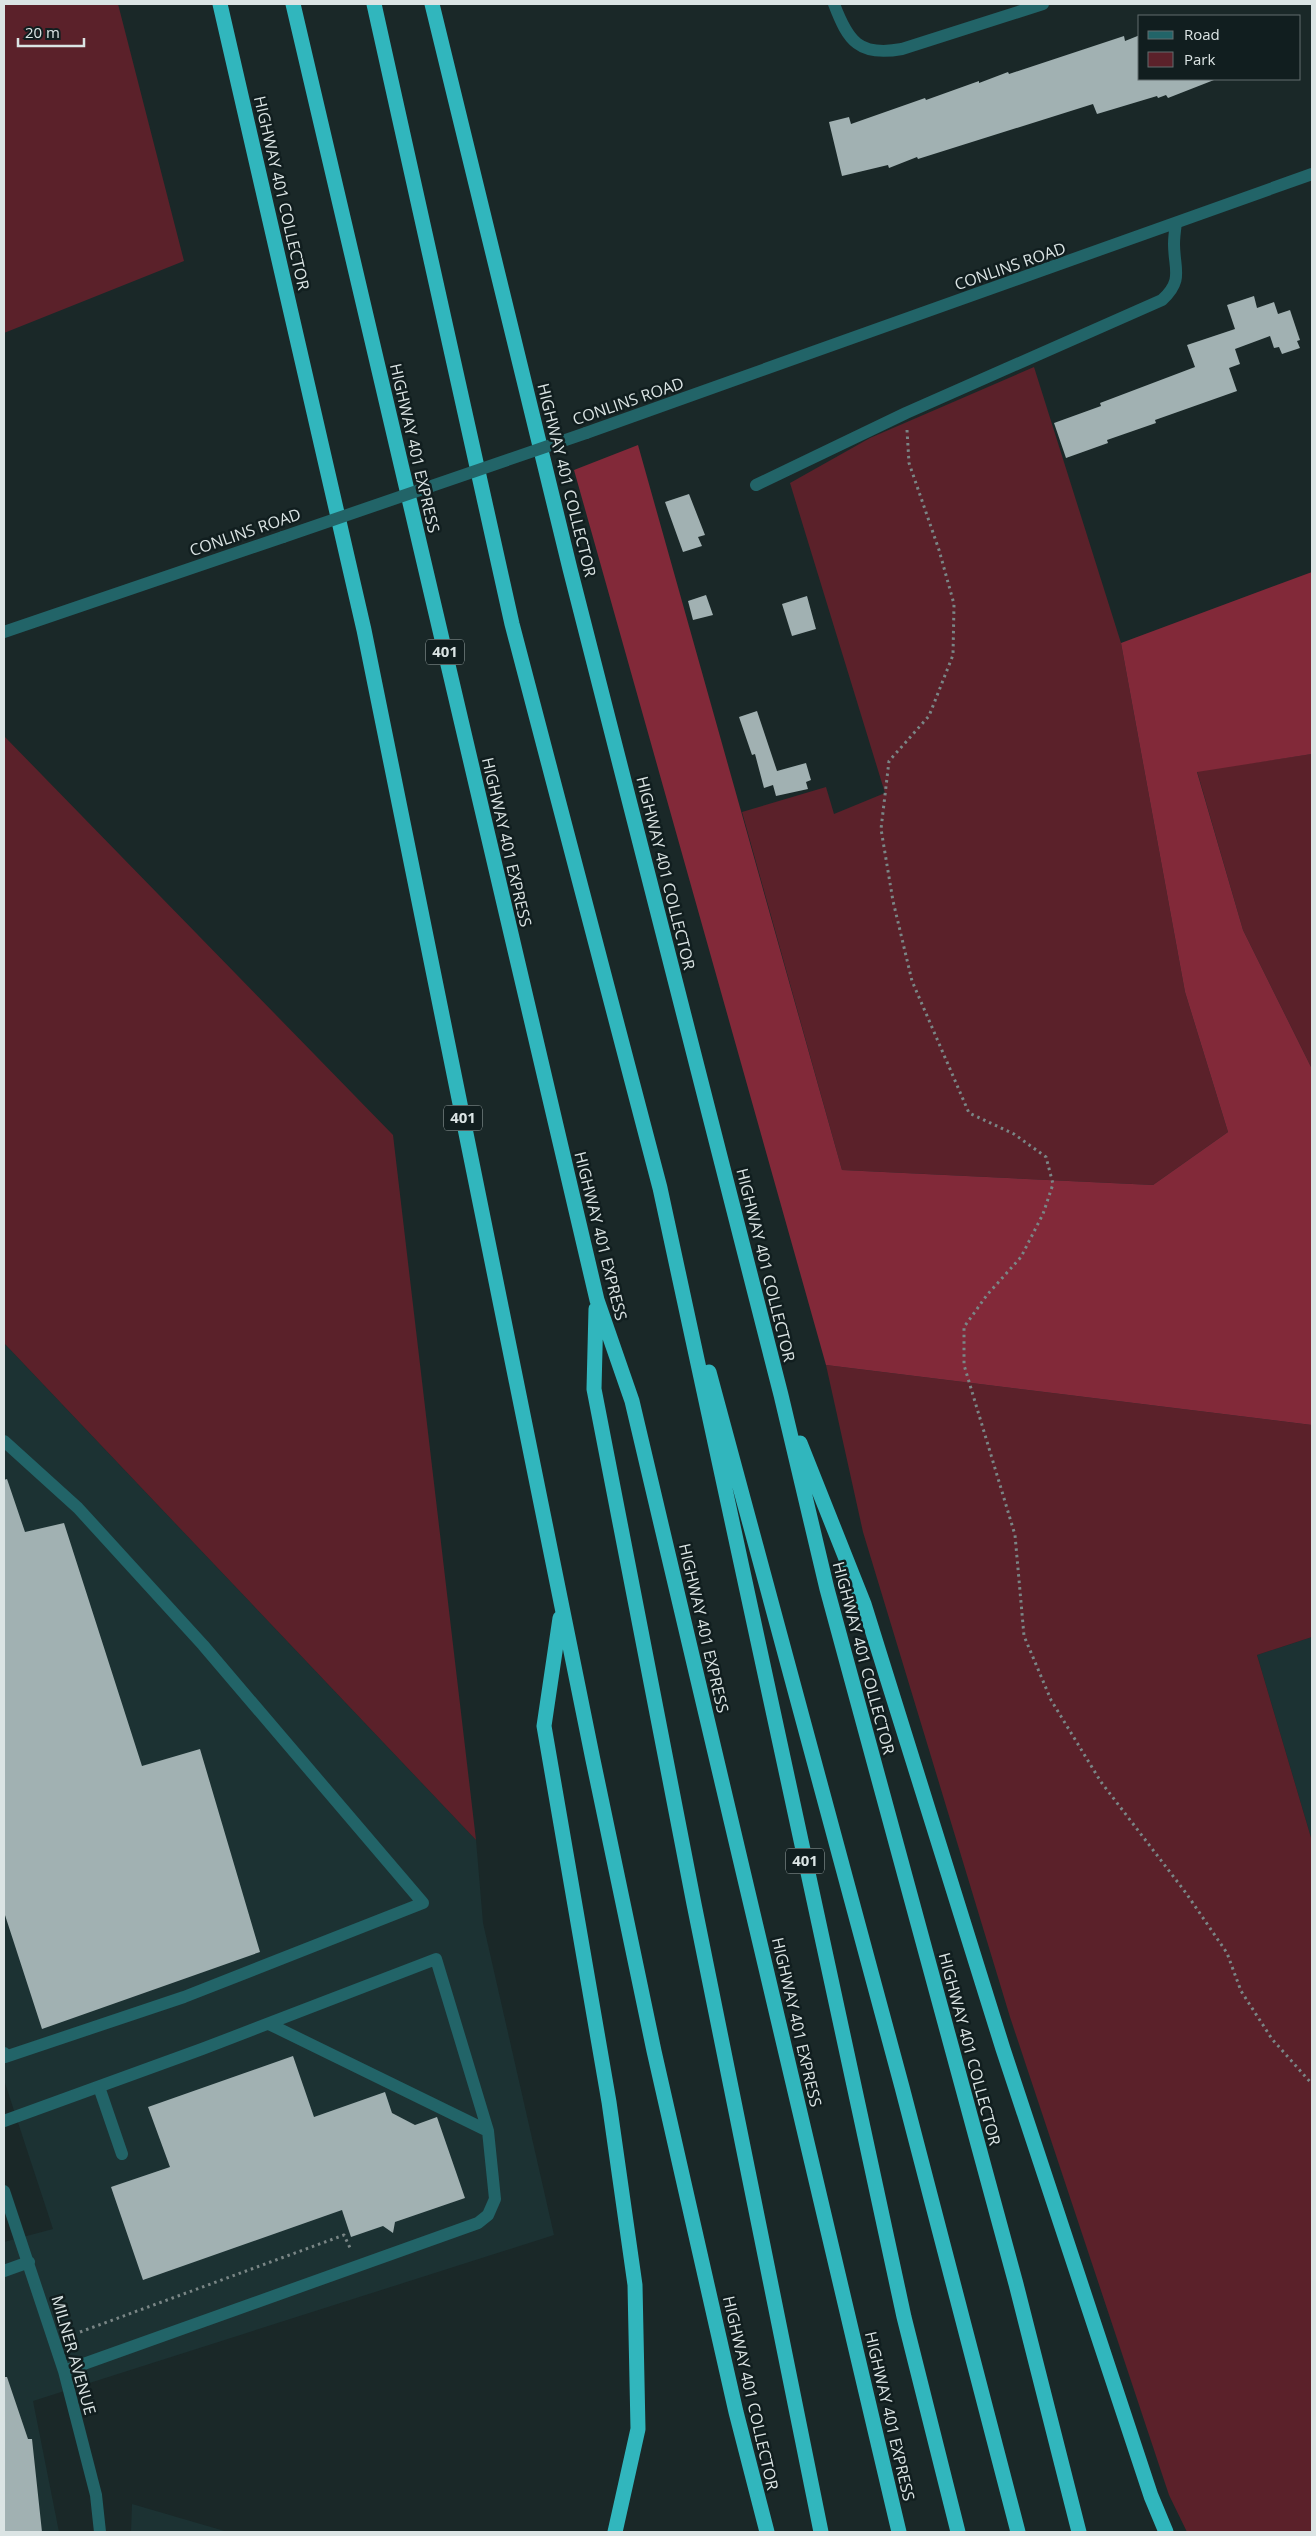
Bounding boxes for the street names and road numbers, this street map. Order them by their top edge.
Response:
street label: HIGHWAY 401 COLLECTOR [249,94,315,292]
street label: CONLINS ROAD [951,237,1069,295]
street label: HIGHWAY 401 EXPRESS [385,361,445,535]
street label: CONLINS ROAD [569,372,687,430]
street label: HIGHWAY 401 COLLECTOR [532,381,602,579]
street label: CONLINS ROAD [186,503,304,561]
road number: 401 [426,640,464,664]
street label: HIGHWAY 401 EXPRESS [477,755,537,929]
street label: HIGHWAY 401 COLLECTOR [631,774,701,972]
road number: 401 [444,1106,482,1130]
street label: HIGHWAY 401 EXPRESS [569,1149,633,1323]
street label: HIGHWAY 401 COLLECTOR [731,1166,801,1364]
street label: HIGHWAY 401 EXPRESS [674,1541,734,1715]
street label: HIGHWAY 401 COLLECTOR [828,1559,900,1757]
road number: 401 [786,1848,824,1874]
street label: HIGHWAY 401 EXPRESS [767,1935,827,2109]
street label: HIGHWAY 401 COLLECTOR [934,1950,1006,2148]
street label: MILNER AVENUE [46,2293,102,2417]
street label: HIGHWAY 401 COLLECTOR [718,2294,784,2492]
street label: HIGHWAY 401 EXPRESS [860,2329,920,2503]

